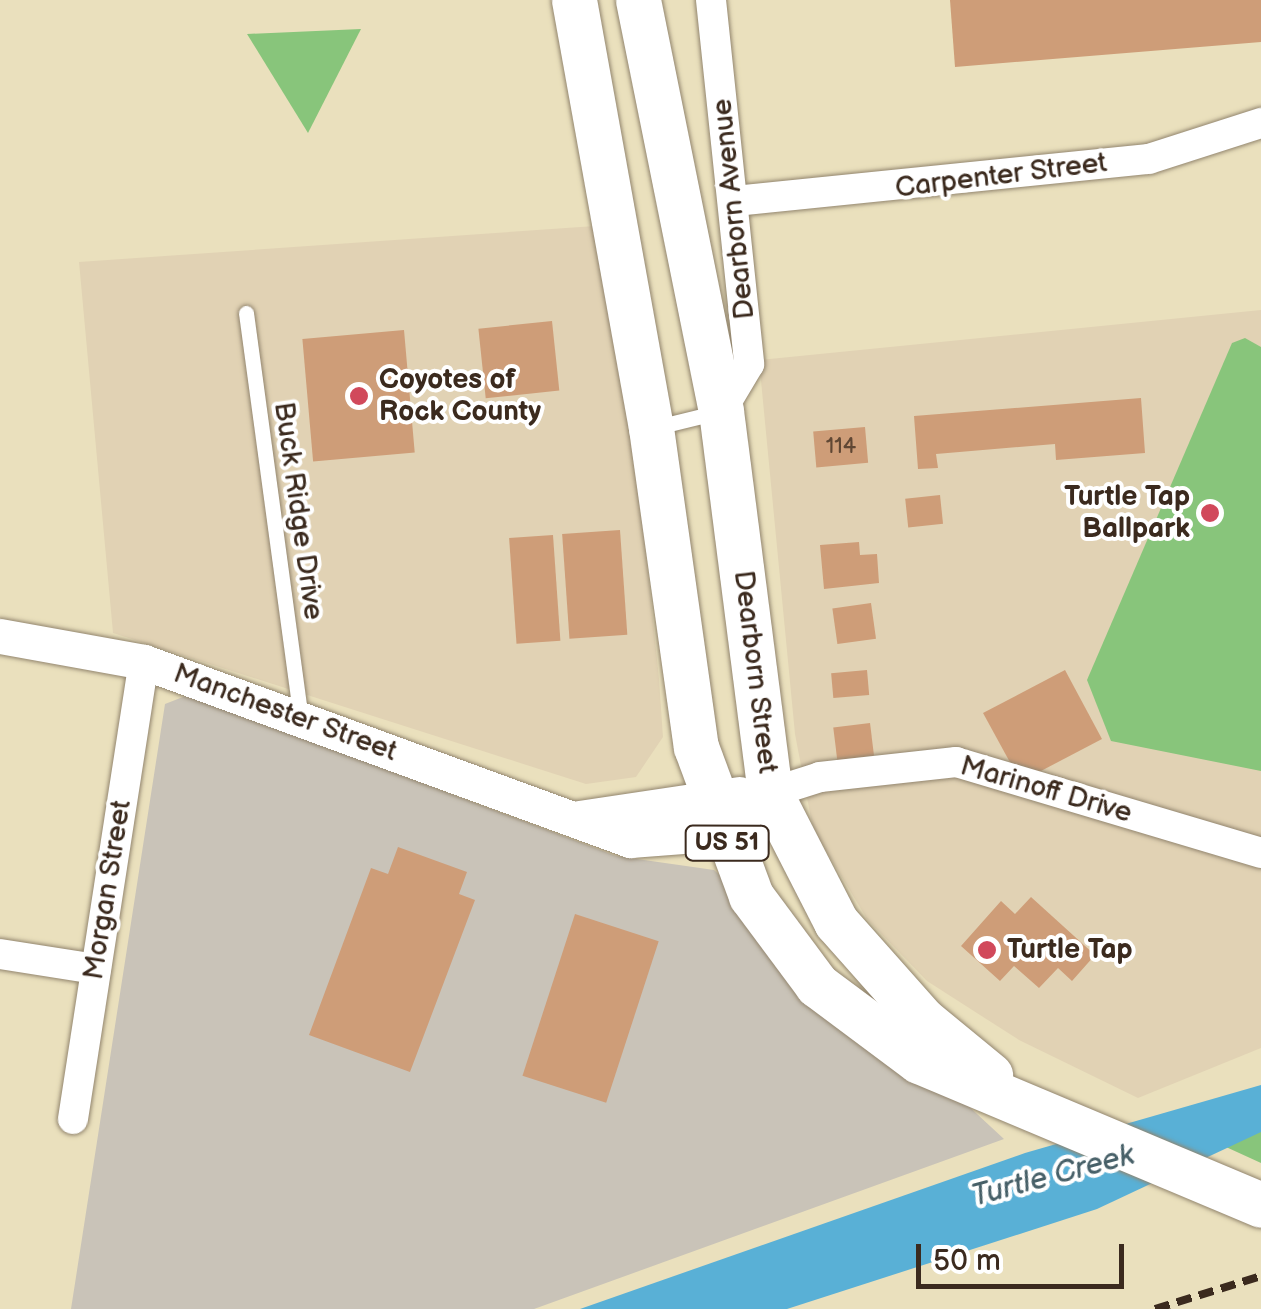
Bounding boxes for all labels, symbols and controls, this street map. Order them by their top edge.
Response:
street label: Dearborn Avenue [706,97,762,321]
street label: Carpenter Street [893,146,1109,206]
place label: Coyotes of Rock County [379,363,541,429]
marker: Coyotes of Rock County [348,385,370,407]
street label: Buck Ridge Drive [266,400,330,622]
house number: 114 [826,434,856,460]
place label: Turtle Tap Ballpark [1064,480,1190,546]
marker: Turtle Tap Ballpark [1199,502,1221,524]
street label: Dearborn Street [726,568,784,776]
street label: Manchester Street [169,657,401,769]
street label: Marinoff Drive [956,749,1136,831]
street label: Morgan Street [77,798,139,982]
road number: US 51 [684,823,770,863]
place label: Turtle Tap [1007,933,1133,967]
marker: Turtle Tap [976,939,998,961]
water label: Turtle Creek [968,1137,1138,1215]
scale bar [921,1224,1128,1286]
text: 50 m [933,1243,1001,1279]

